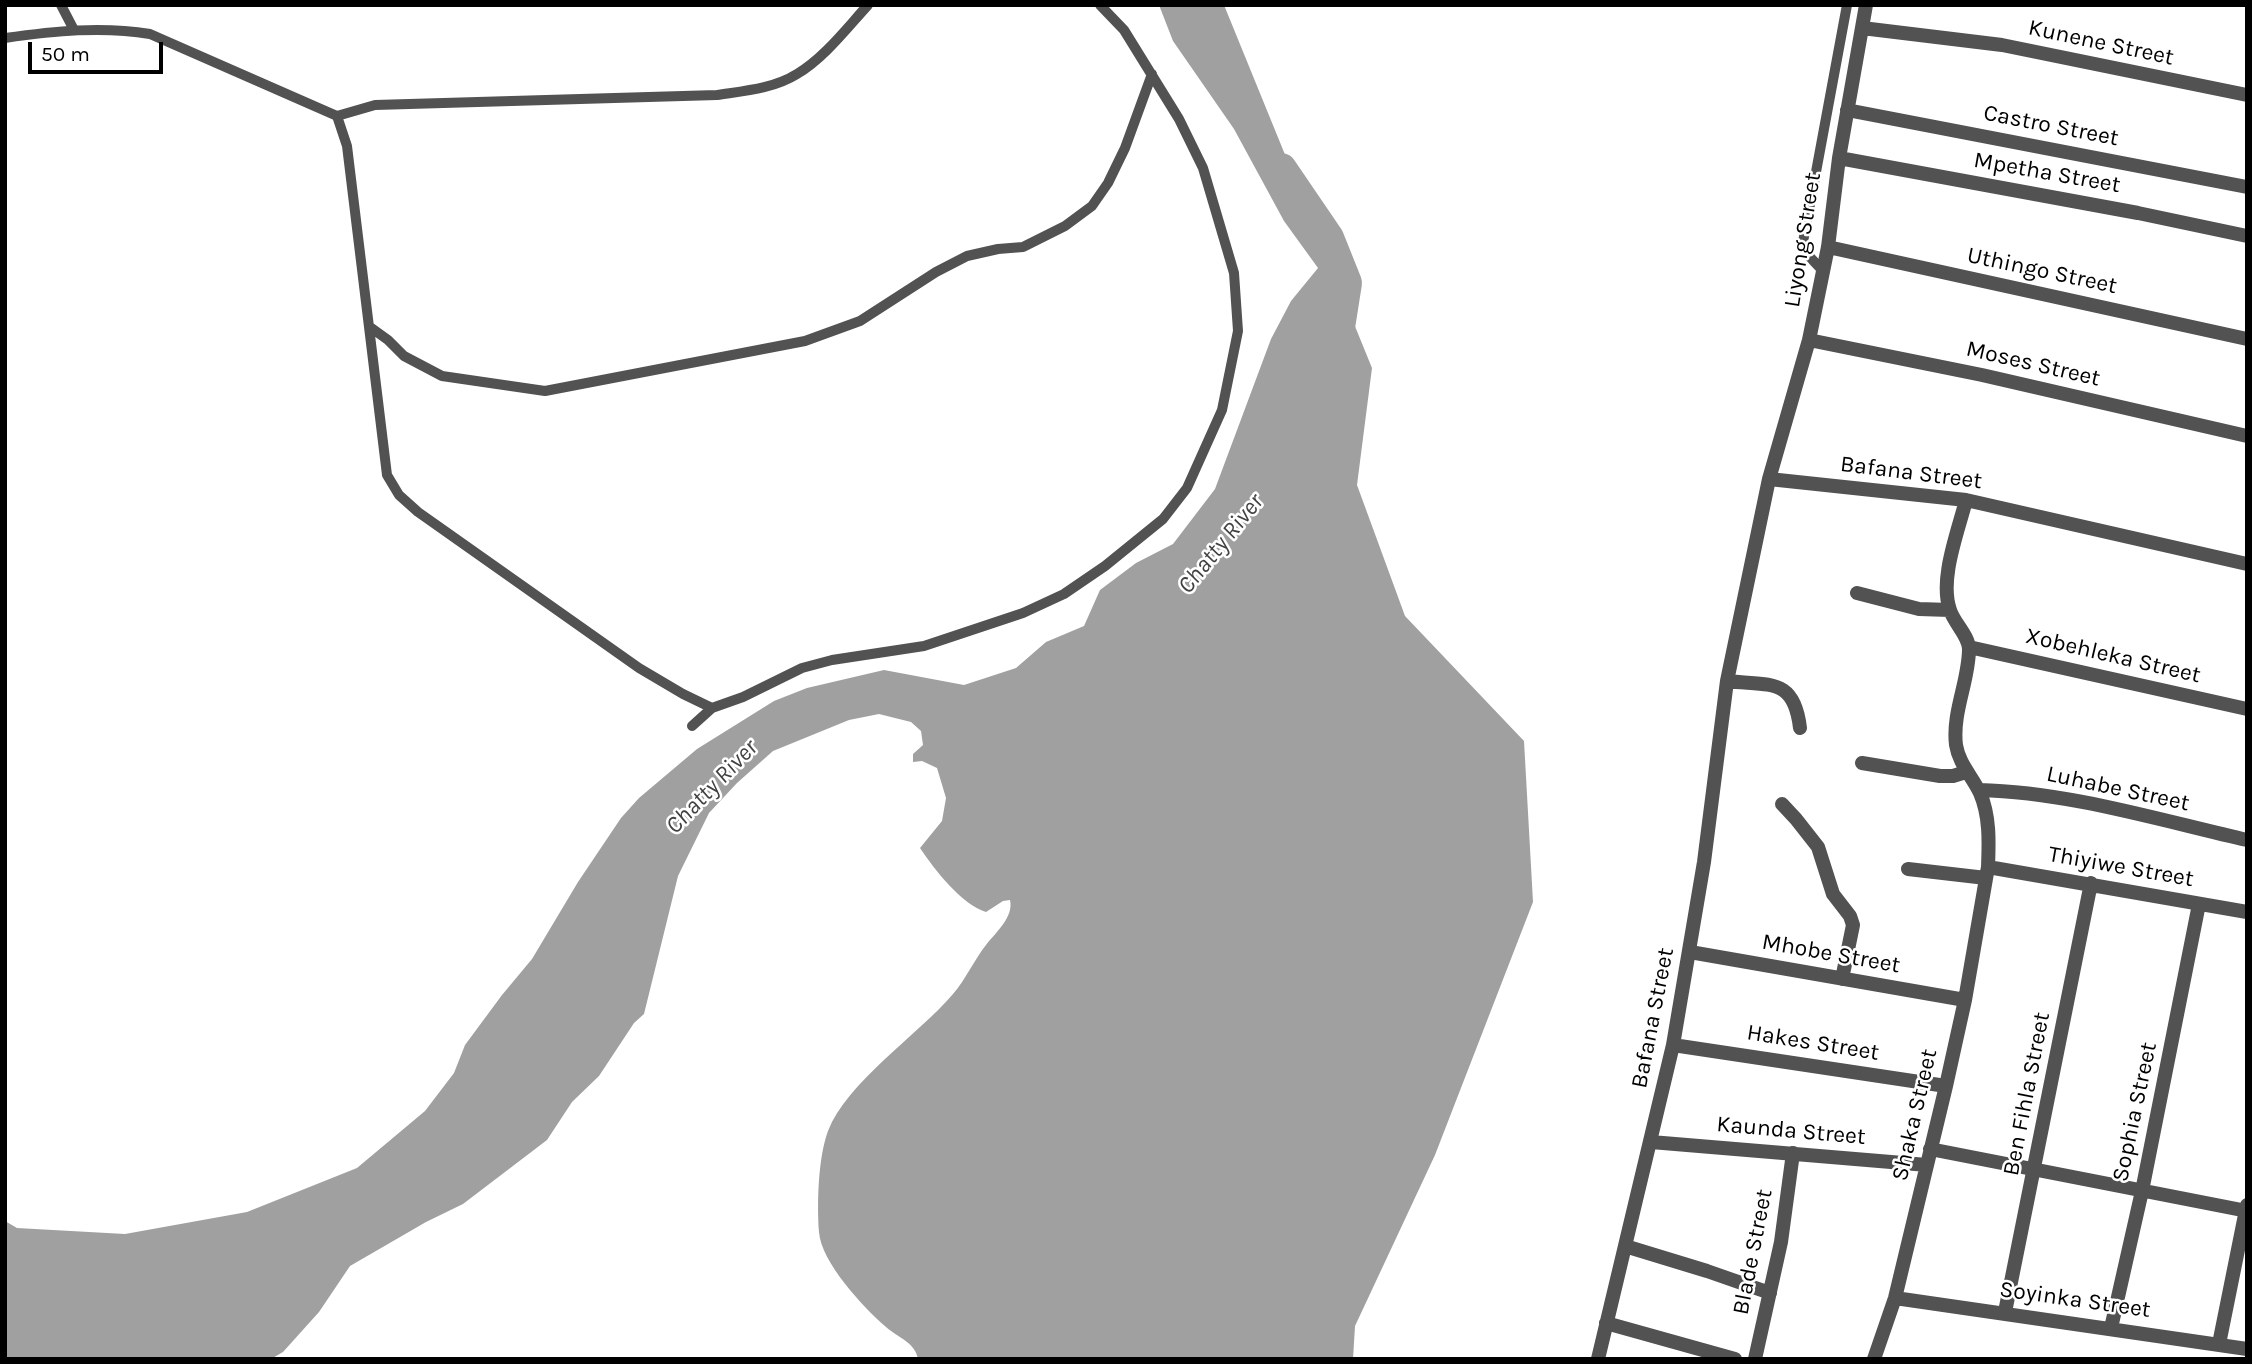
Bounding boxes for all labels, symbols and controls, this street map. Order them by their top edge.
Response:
street label: Kunene Street [2026,14,2176,72]
scale bar [32,28,166,72]
text: 50 m [41,42,90,66]
street label: Castro Street [1981,99,2121,153]
street label: Mpetha Street [1971,147,2123,199]
street label: Liyong Street [1779,171,1827,309]
street label: Uthingo Street [1965,242,2119,300]
street label: Moses Street [1963,335,2103,393]
street label: Bafana Street [1839,451,1983,495]
water label: Chatty River [1172,488,1270,600]
street label: Xobehleka Street [2023,622,2203,690]
water label: Chatty River [660,734,764,840]
street label: Luhabe Street [2044,760,2192,818]
street label: Thiyiwe Street [2046,841,2196,893]
street label: Mhobe Street [1760,928,1902,980]
street label: Bafana Street [1626,945,1680,1091]
street label: Ben Fihla Street [1998,1010,2056,1178]
street label: Hakes Street [1745,1019,1881,1067]
street label: Sophia Street [2107,1040,2163,1184]
street label: Shaka Street [1886,1046,1944,1184]
street label: Kaunda Street [1715,1111,1867,1151]
street label: Blade Street [1727,1187,1779,1317]
street label: Soyinka Street [1998,1276,2152,1324]

